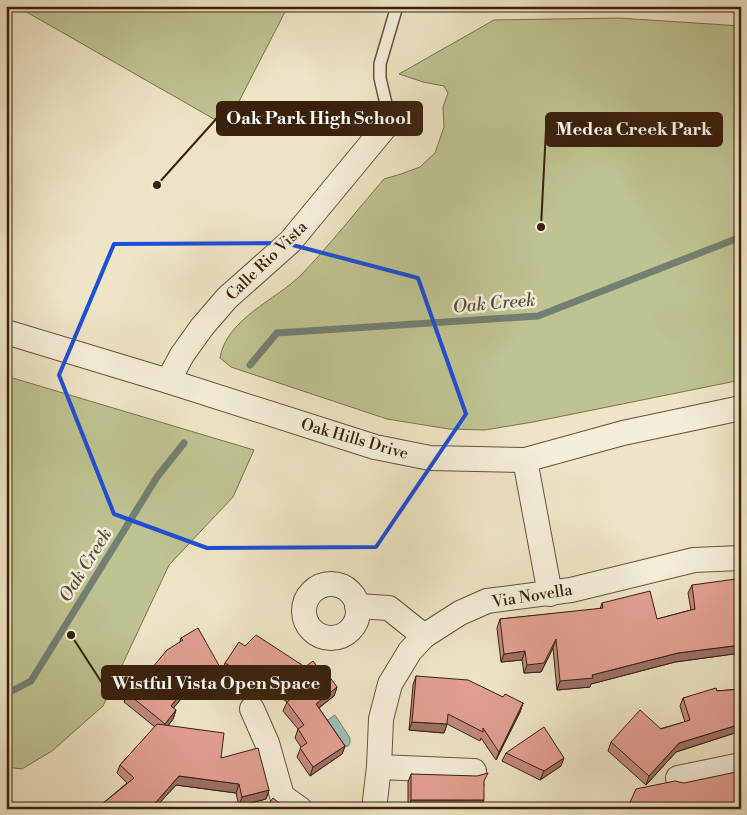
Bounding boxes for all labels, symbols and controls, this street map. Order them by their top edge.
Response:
callout: Oak Park High School [217,102,422,135]
text: Oak Park High School [226,107,412,130]
callout: Medea Creek Park [546,113,722,146]
text: Medea Creek Park [556,118,713,141]
street label: Calle Rio Vista [222,216,312,305]
water label: Oak Creek [452,288,536,319]
street label: Oak Hills Drive [299,414,411,464]
water label: Oak Creek [54,524,117,606]
street label: Via Novella [490,580,575,612]
callout: Wistful Vista Open Space [102,666,330,699]
text: Wistful Vista Open Space [111,672,321,695]

